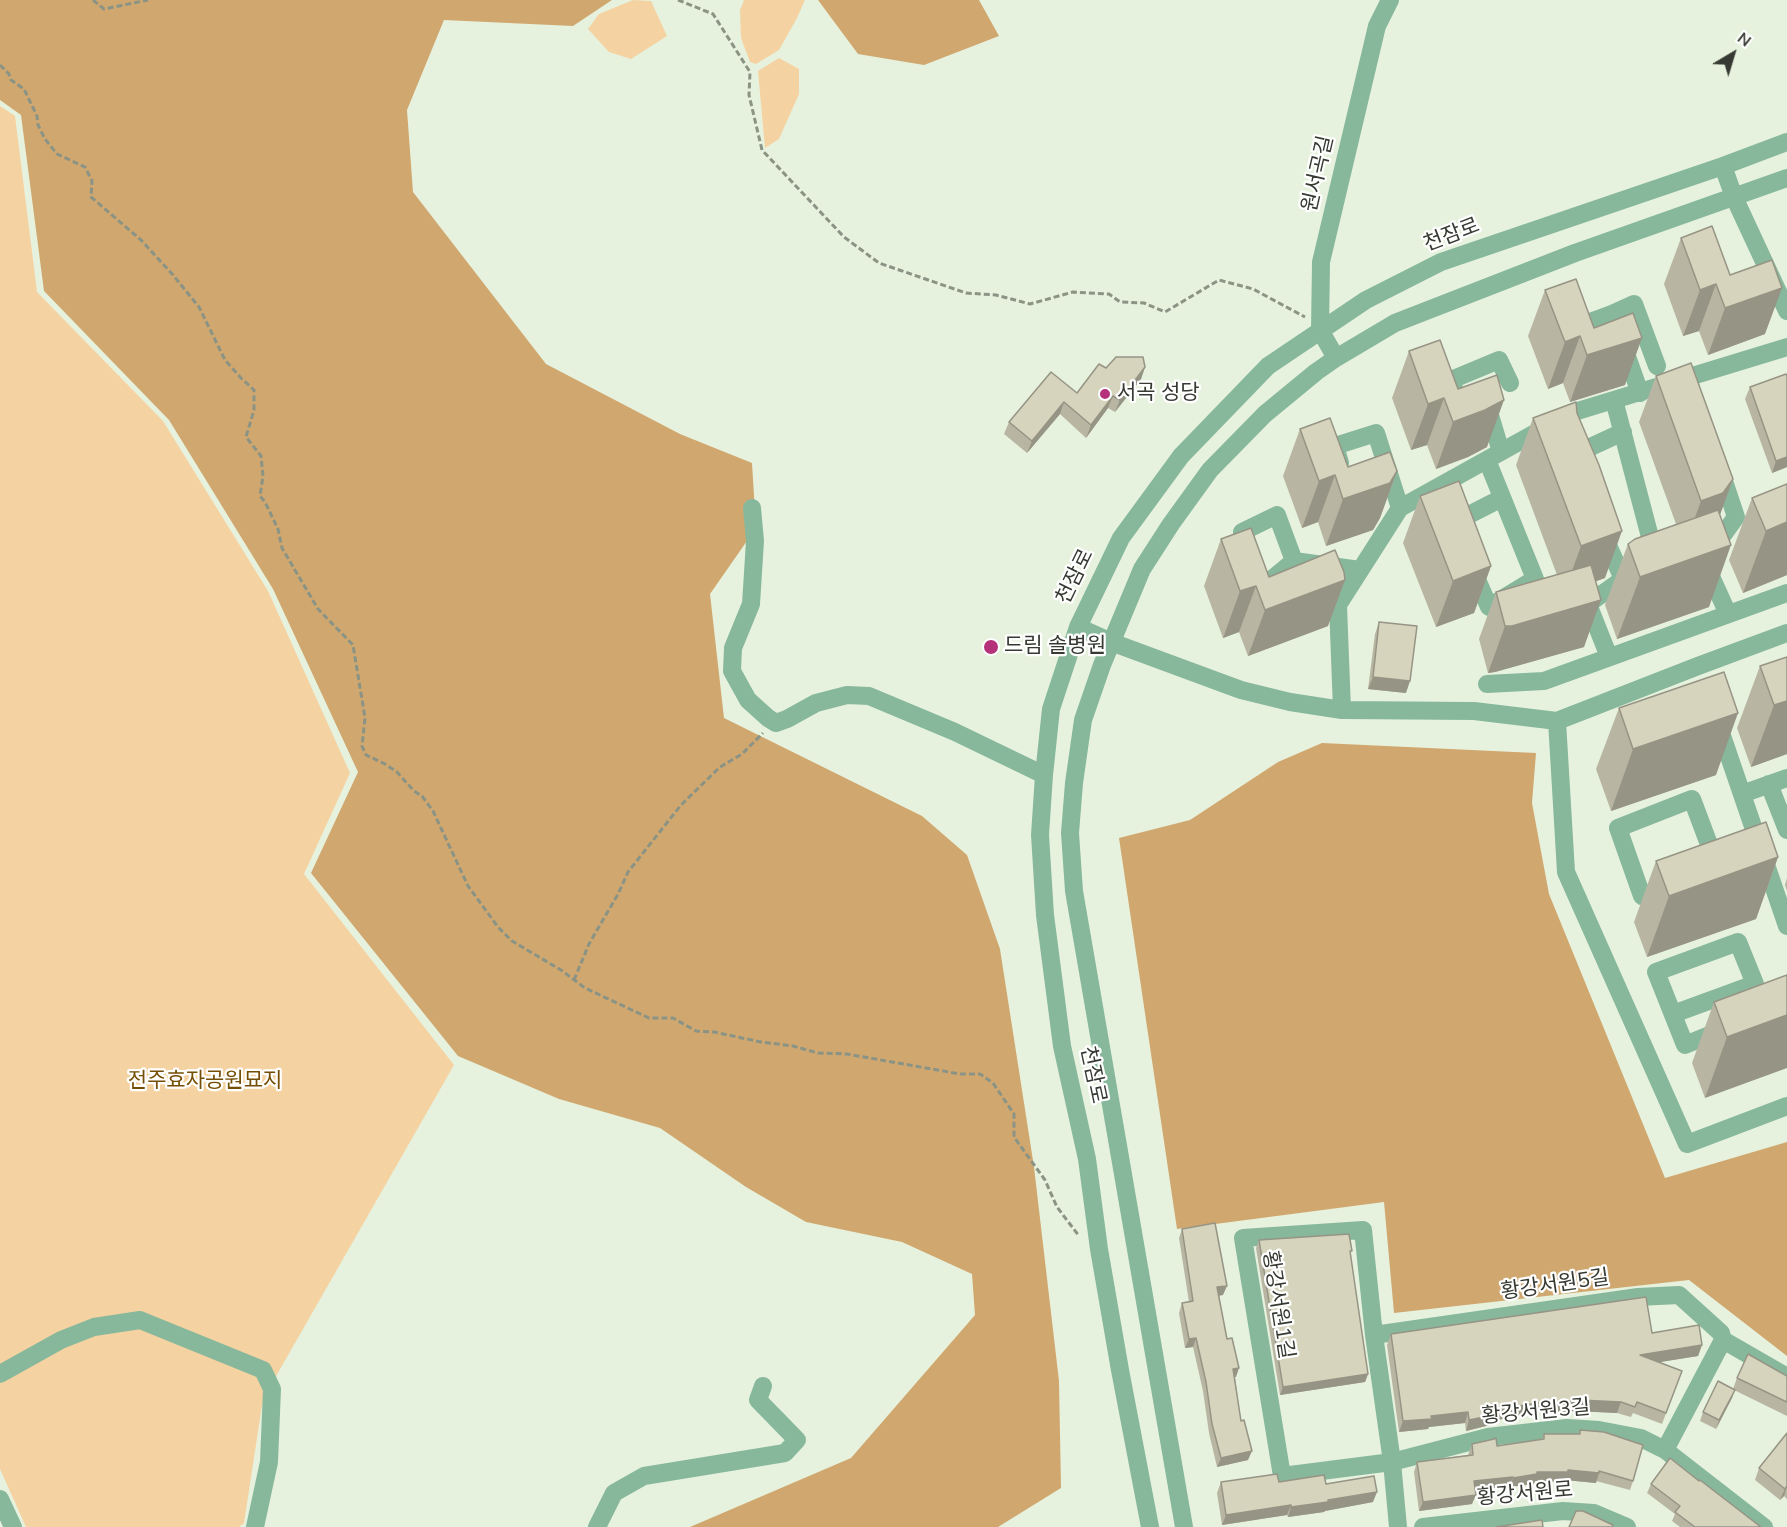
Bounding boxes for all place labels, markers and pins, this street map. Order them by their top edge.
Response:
place label: 서곡 성당 [1117,381,1200,407]
marker: 서곡 성당 [1098,387,1112,401]
place label: 드림 솔병원 [1004,634,1106,660]
marker: 드림 솔병원 [982,638,1000,656]

